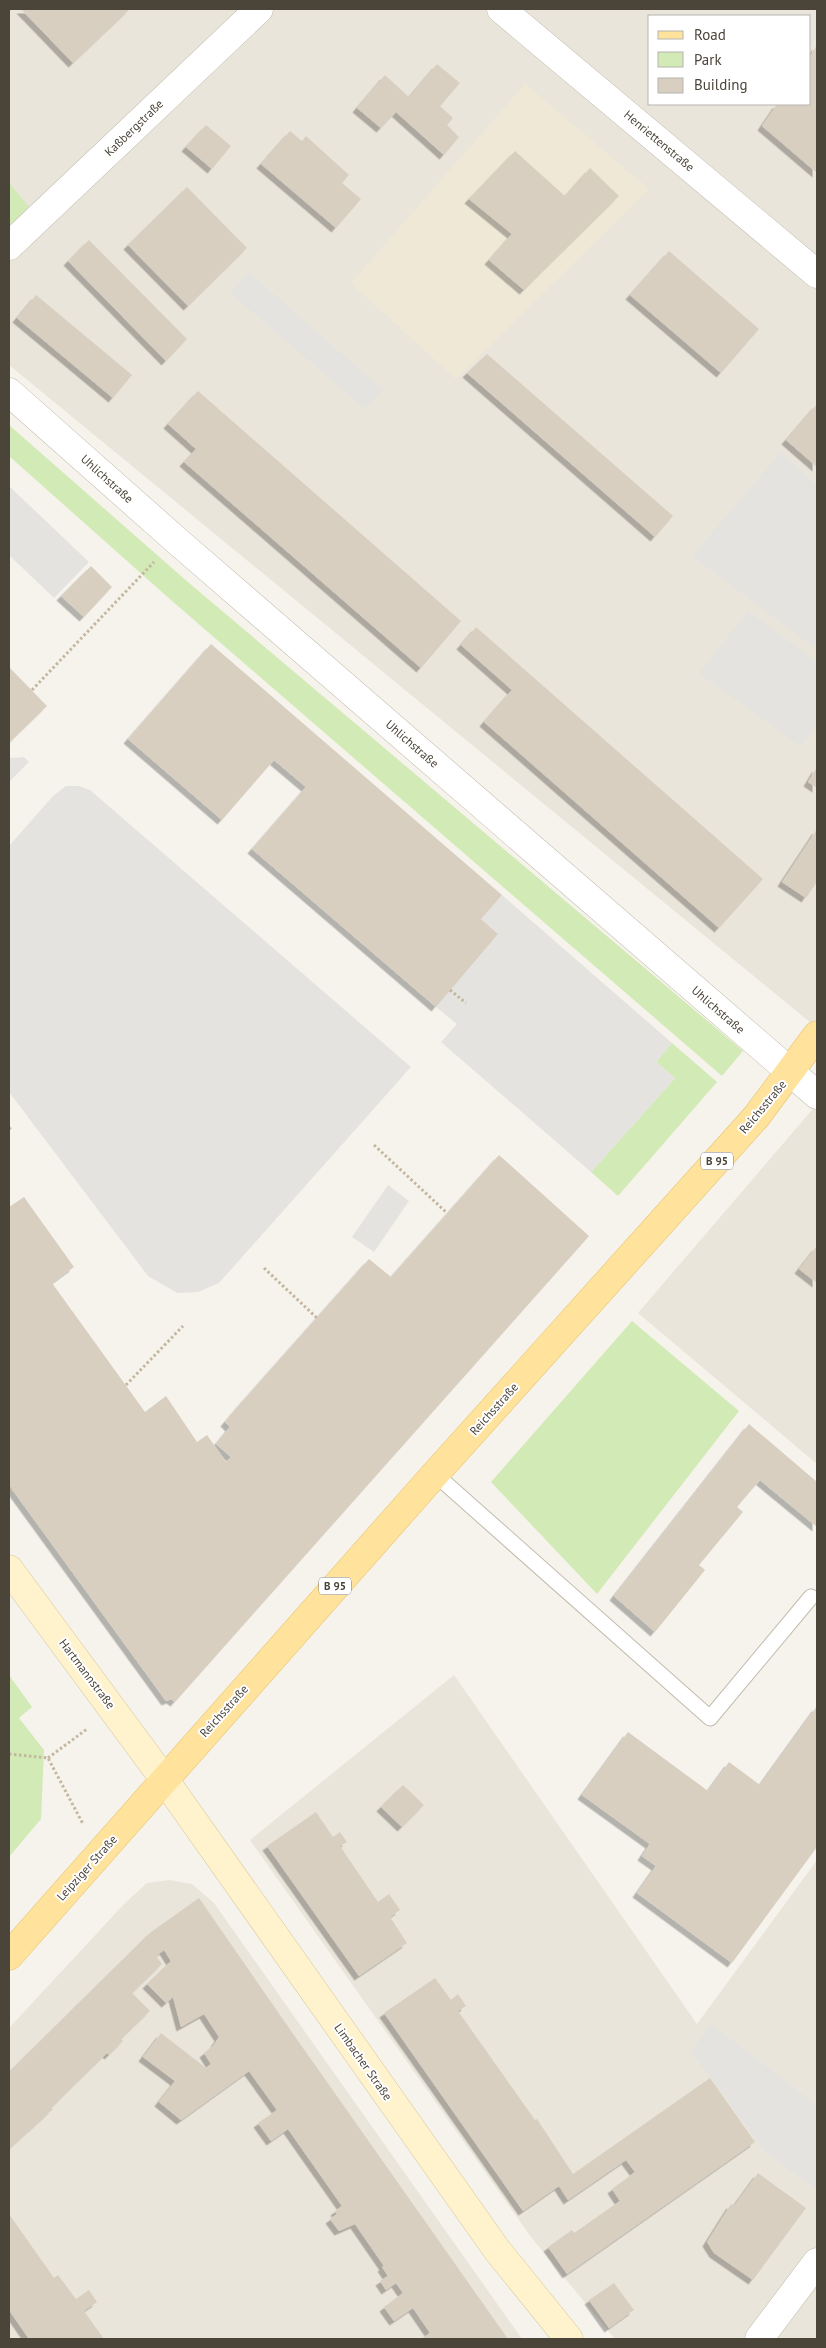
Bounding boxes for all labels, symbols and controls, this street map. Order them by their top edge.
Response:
legend [648,15,811,105]
text: Road [694,25,726,44]
text: Park [694,50,722,69]
text: Building [694,75,748,94]
street label: Kaßbergstraße [101,96,166,159]
street label: Henriettenstraße [621,107,698,174]
street label: Uhlichstraße [78,451,137,506]
street label: Uhlichstraße [383,716,442,771]
street label: Uhlichstraße [689,982,748,1037]
street label: Reichsstraße [736,1077,789,1136]
road number: B 95 [701,1152,733,1170]
street label: Reichsstraße [466,1379,521,1438]
road number: B 95 [319,1578,351,1594]
street label: Hartmannstraße [56,1636,119,1712]
street label: Reichsstraße [196,1681,251,1740]
street label: Leipziger Straße [53,1832,120,1904]
street label: Limbacher Straße [331,2020,396,2103]

